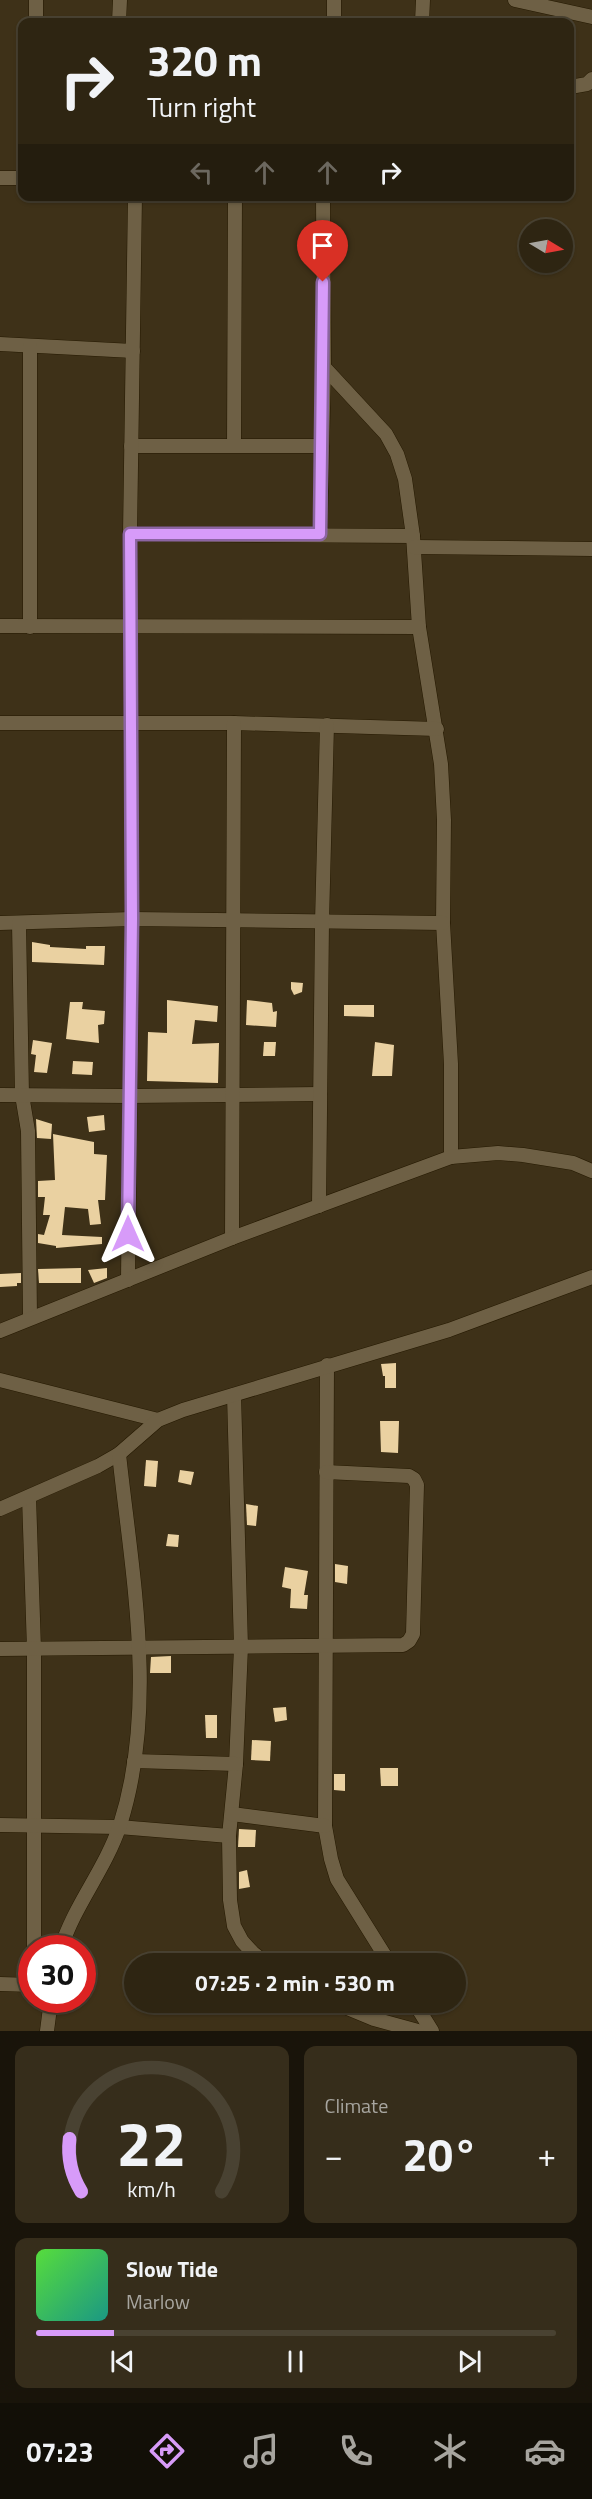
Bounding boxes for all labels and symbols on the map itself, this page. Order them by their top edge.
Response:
north arrow [519,219,573,273]
pin [297,220,348,282]
position arrow [96,1202,160,1266]
speed limit sign: 30 [18,1935,96,2013]

